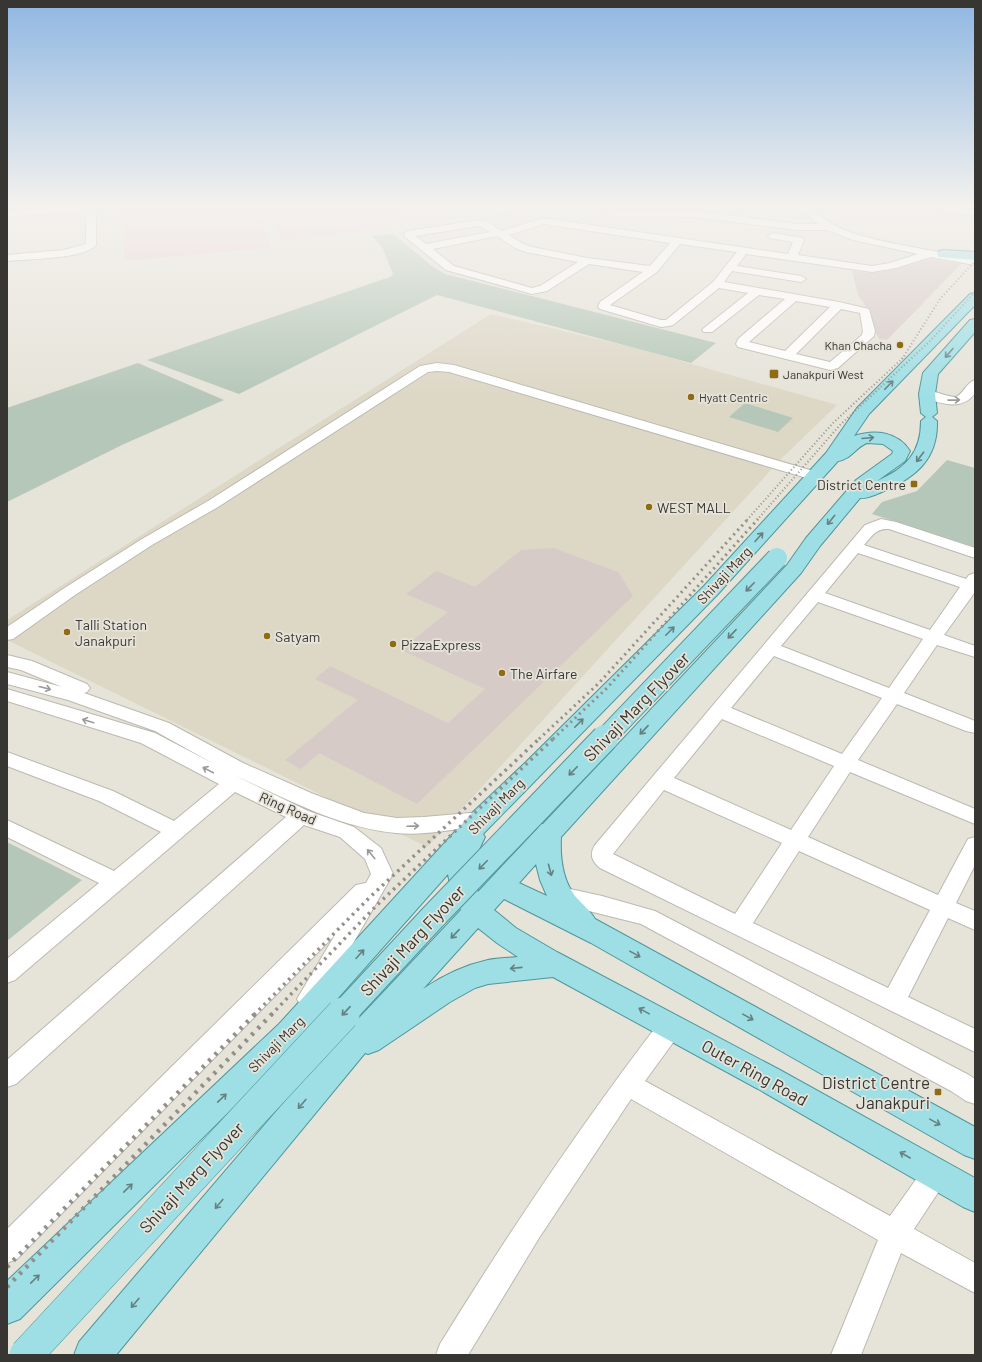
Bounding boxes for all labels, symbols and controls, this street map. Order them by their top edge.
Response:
place label: Khan Chacha [824,338,892,352]
marker: Khan Chacha [895,340,905,350]
one-way arrow [945,347,954,358]
place label: Janakpuri West [783,367,864,381]
marker: Janakpuri West [768,368,780,380]
one-way arrow [884,380,894,390]
place label: Hyatt Centric [699,390,768,404]
marker: Hyatt Centric [686,392,696,402]
one-way arrow [947,396,960,404]
one-way arrow [861,435,874,442]
one-way arrow [916,452,924,463]
place label: District Centre [817,476,906,493]
marker: District Centre [909,479,919,489]
place label: WEST MALL [657,499,731,516]
marker: WEST MALL [644,502,654,512]
one-way arrow [826,514,835,525]
one-way arrow [755,532,764,542]
street label: Shivaji Marg [693,543,755,607]
one-way arrow [746,581,755,591]
place label: Talli Station Janakpuri [75,616,147,649]
one-way arrow [665,626,675,636]
marker: Talli Station Janakpuri [62,627,72,637]
place label: Satyam [275,628,320,645]
one-way arrow [727,629,737,639]
marker: Satyam [262,631,272,641]
place label: PizzaExpress [401,636,481,653]
marker: PizzaExpress [388,639,398,649]
street label: Shivaji Marg Flyover [579,647,693,765]
place label: The Airfare [510,665,577,682]
marker: The Airfare [497,668,507,678]
one-way arrow [38,685,51,692]
one-way arrow [82,716,94,724]
one-way arrow [574,718,583,728]
one-way arrow [639,725,648,735]
one-way arrow [202,765,214,773]
one-way arrow [568,766,578,776]
street label: Shivaji Marg [464,774,528,838]
street label: Ring Road [257,788,319,828]
one-way arrow [406,822,419,830]
one-way arrow [367,849,376,859]
one-way arrow [478,860,488,870]
one-way arrow [546,863,554,876]
street label: Shivaji Marg Flyover [355,880,469,1000]
one-way arrow [450,929,459,940]
one-way arrow [356,948,365,959]
one-way arrow [629,951,641,959]
one-way arrow [510,965,523,972]
one-way arrow [341,1006,351,1016]
one-way arrow [638,1007,650,1015]
street label: Shivaji Marg [244,1012,308,1076]
one-way arrow [742,1014,754,1022]
street label: Outer Ring Road [698,1035,812,1109]
place label: District Centre Janakpuri [822,1072,930,1112]
marker: District Centre Janakpuri [933,1087,943,1097]
one-way arrow [217,1093,227,1103]
one-way arrow [298,1098,307,1109]
street label: Shivaji Marg Flyover [134,1117,248,1237]
one-way arrow [929,1118,941,1126]
one-way arrow [899,1151,911,1159]
one-way arrow [123,1184,133,1193]
one-way arrow [214,1198,223,1209]
one-way arrow [30,1274,40,1283]
one-way arrow [131,1298,140,1309]

